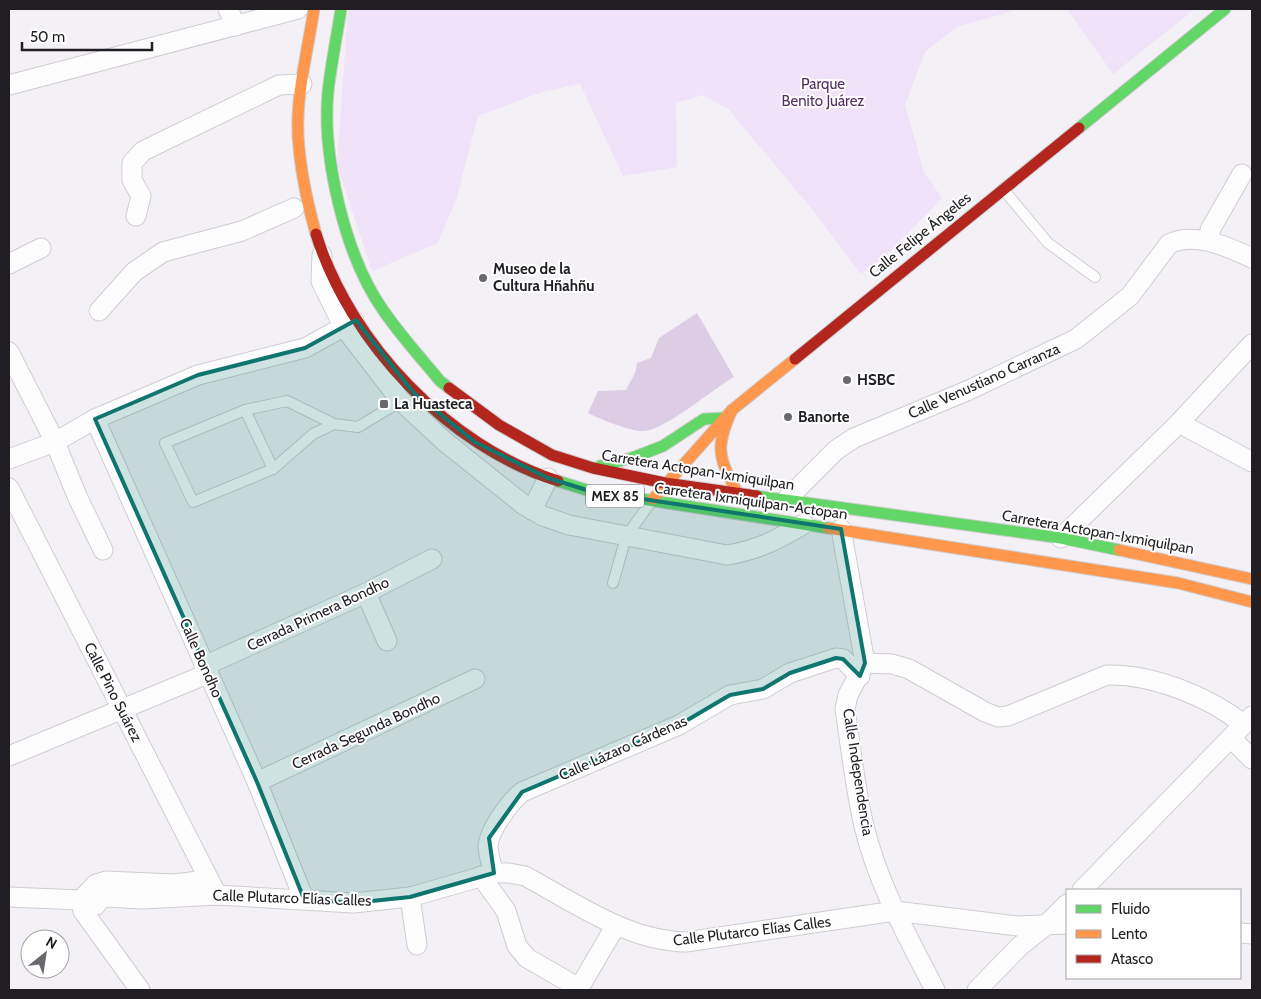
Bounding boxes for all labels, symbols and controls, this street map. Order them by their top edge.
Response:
scale bar [22,20,152,52]
text: 50 m [30,28,65,46]
park label: Parque Benito Juárez [782,75,864,110]
street label: Calle Felipe Ángeles [865,188,974,282]
place label: Museo de la Cultura Hñahñu [493,260,595,295]
marker: Museo de la Cultura Hñahñu [477,272,489,284]
street label: Calle Venustiano Carranza [905,339,1063,423]
place label: HSBC [857,371,895,389]
marker: HSBC [841,374,853,386]
place label: La Huasteca [394,395,473,413]
marker: La Huasteca [378,398,390,410]
place label: Banorte [798,408,850,426]
marker: Banorte [782,411,794,423]
street label: Carretera Actopan-Ixmiquilpan [600,446,796,494]
street label: Carretera Ixmiquilpan-Actopan [653,479,849,523]
road number: MEX 85 [586,484,644,508]
street label: Carretera Actopan-Ixmiquilpan [1000,506,1196,558]
street label: Cerrada Primera Bondho [244,573,392,655]
street label: Calle Bondho [176,616,226,700]
street label: Calle Pino Suárez [80,639,146,745]
street label: Cerrada Segunda Bondho [289,689,443,773]
street label: Calle Independencia [839,707,877,838]
street label: Calle Lázaro Cárdenas [556,712,690,784]
street label: Calle Plutarco Elías Calles [212,886,372,910]
legend [1066,889,1241,979]
text: Fluido [1111,900,1150,918]
street label: Calle Plutarco Elías Calles [672,912,832,950]
text: Lento [1111,925,1148,943]
north arrow [20,929,70,979]
text: N [43,932,60,953]
text: Atasco [1111,950,1153,968]

